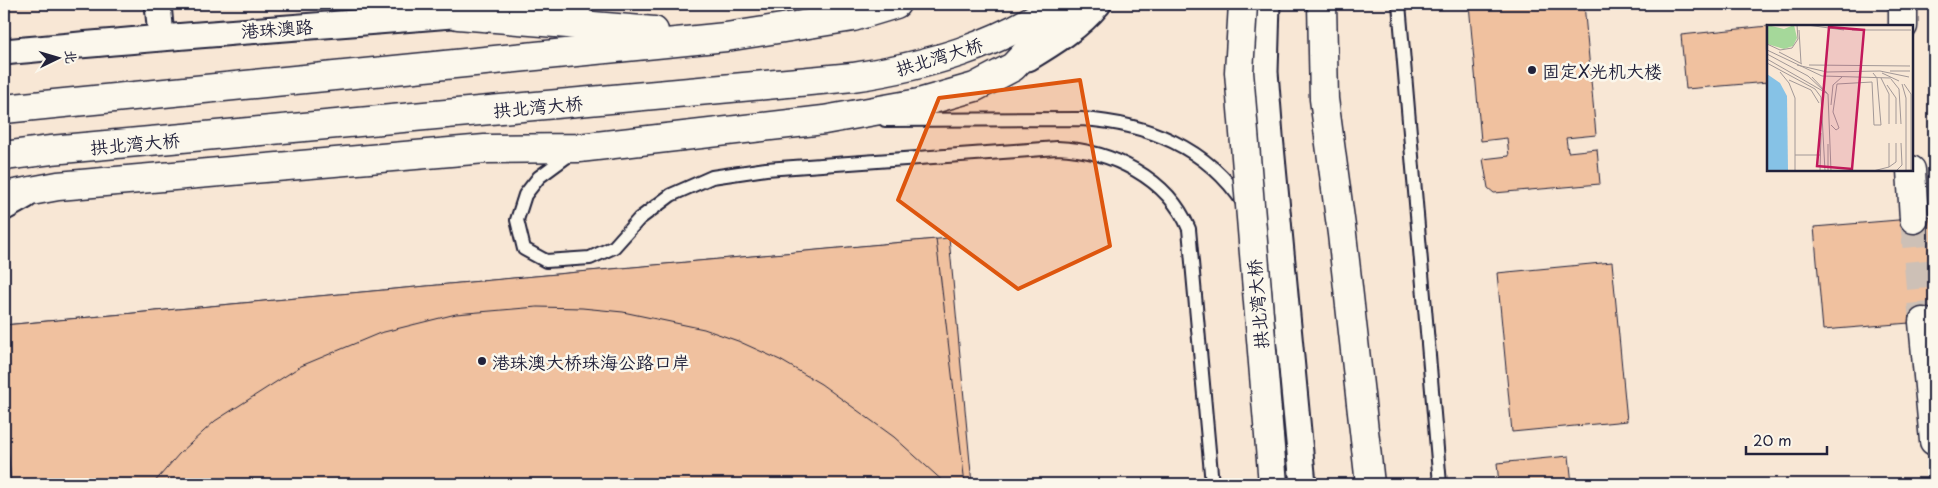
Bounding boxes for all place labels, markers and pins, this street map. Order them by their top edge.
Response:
place label: 固定X光机大楼 [1542,57,1662,84]
marker: 固定X光机大楼 [1526,64,1538,76]
place label: 港珠澳大桥珠海公路口岸 [492,348,690,375]
marker: 港珠澳大桥珠海公路口岸 [476,355,488,367]

